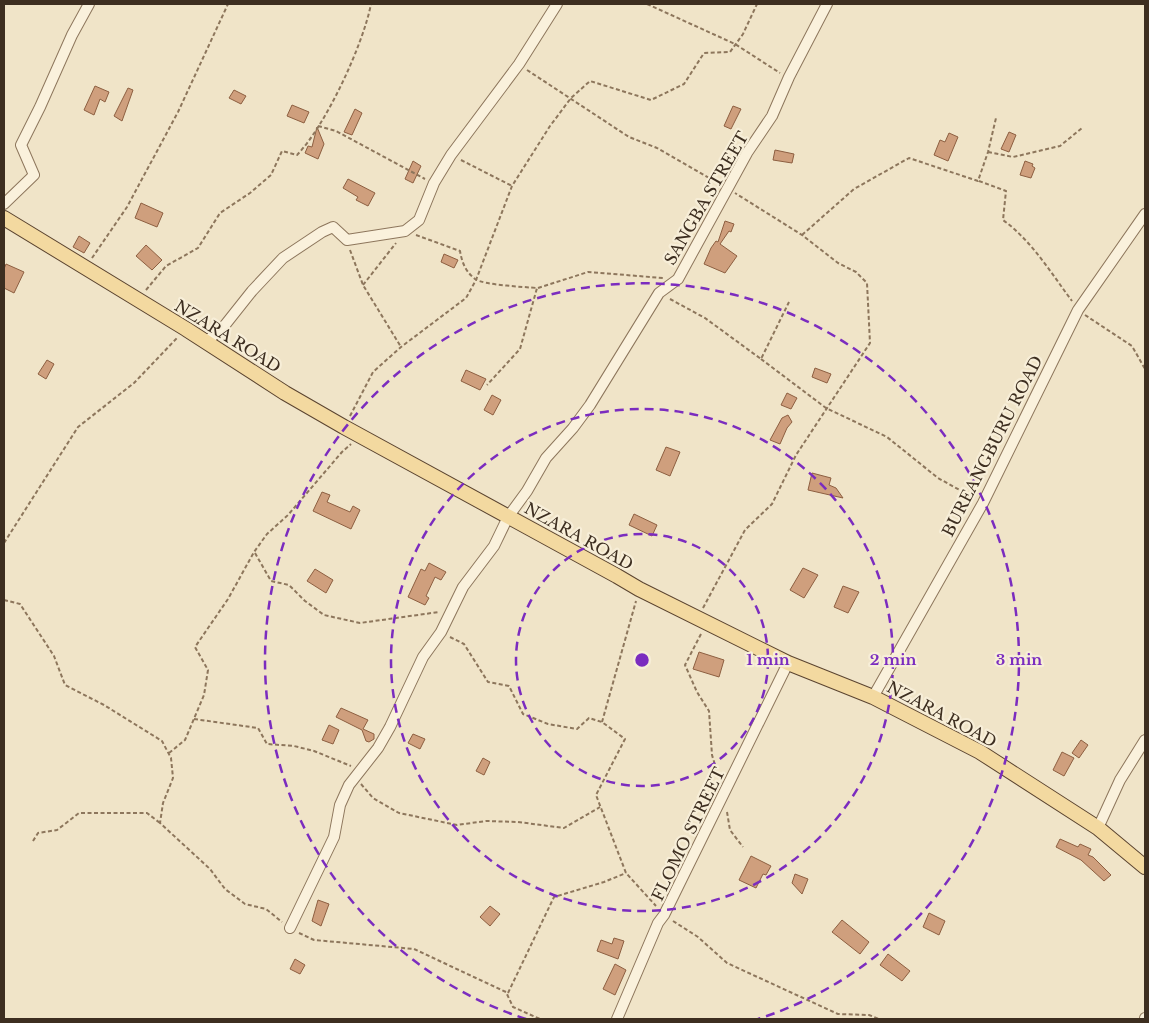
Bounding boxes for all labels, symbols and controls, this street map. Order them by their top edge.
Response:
street label: SANGBA STREET [660,128,752,268]
street label: NZARA ROAD [171,295,285,377]
street label: BUREANGBURU ROAD [938,352,1046,540]
street label: NZARA ROAD [521,498,637,574]
text: 1 min [746,650,790,669]
text: 2 min [870,650,916,669]
text: 3 min [996,650,1042,669]
centre of rings [633,651,651,669]
street label: NZARA ROAD [884,677,1000,751]
street label: FLOMO STREET [647,764,729,904]

